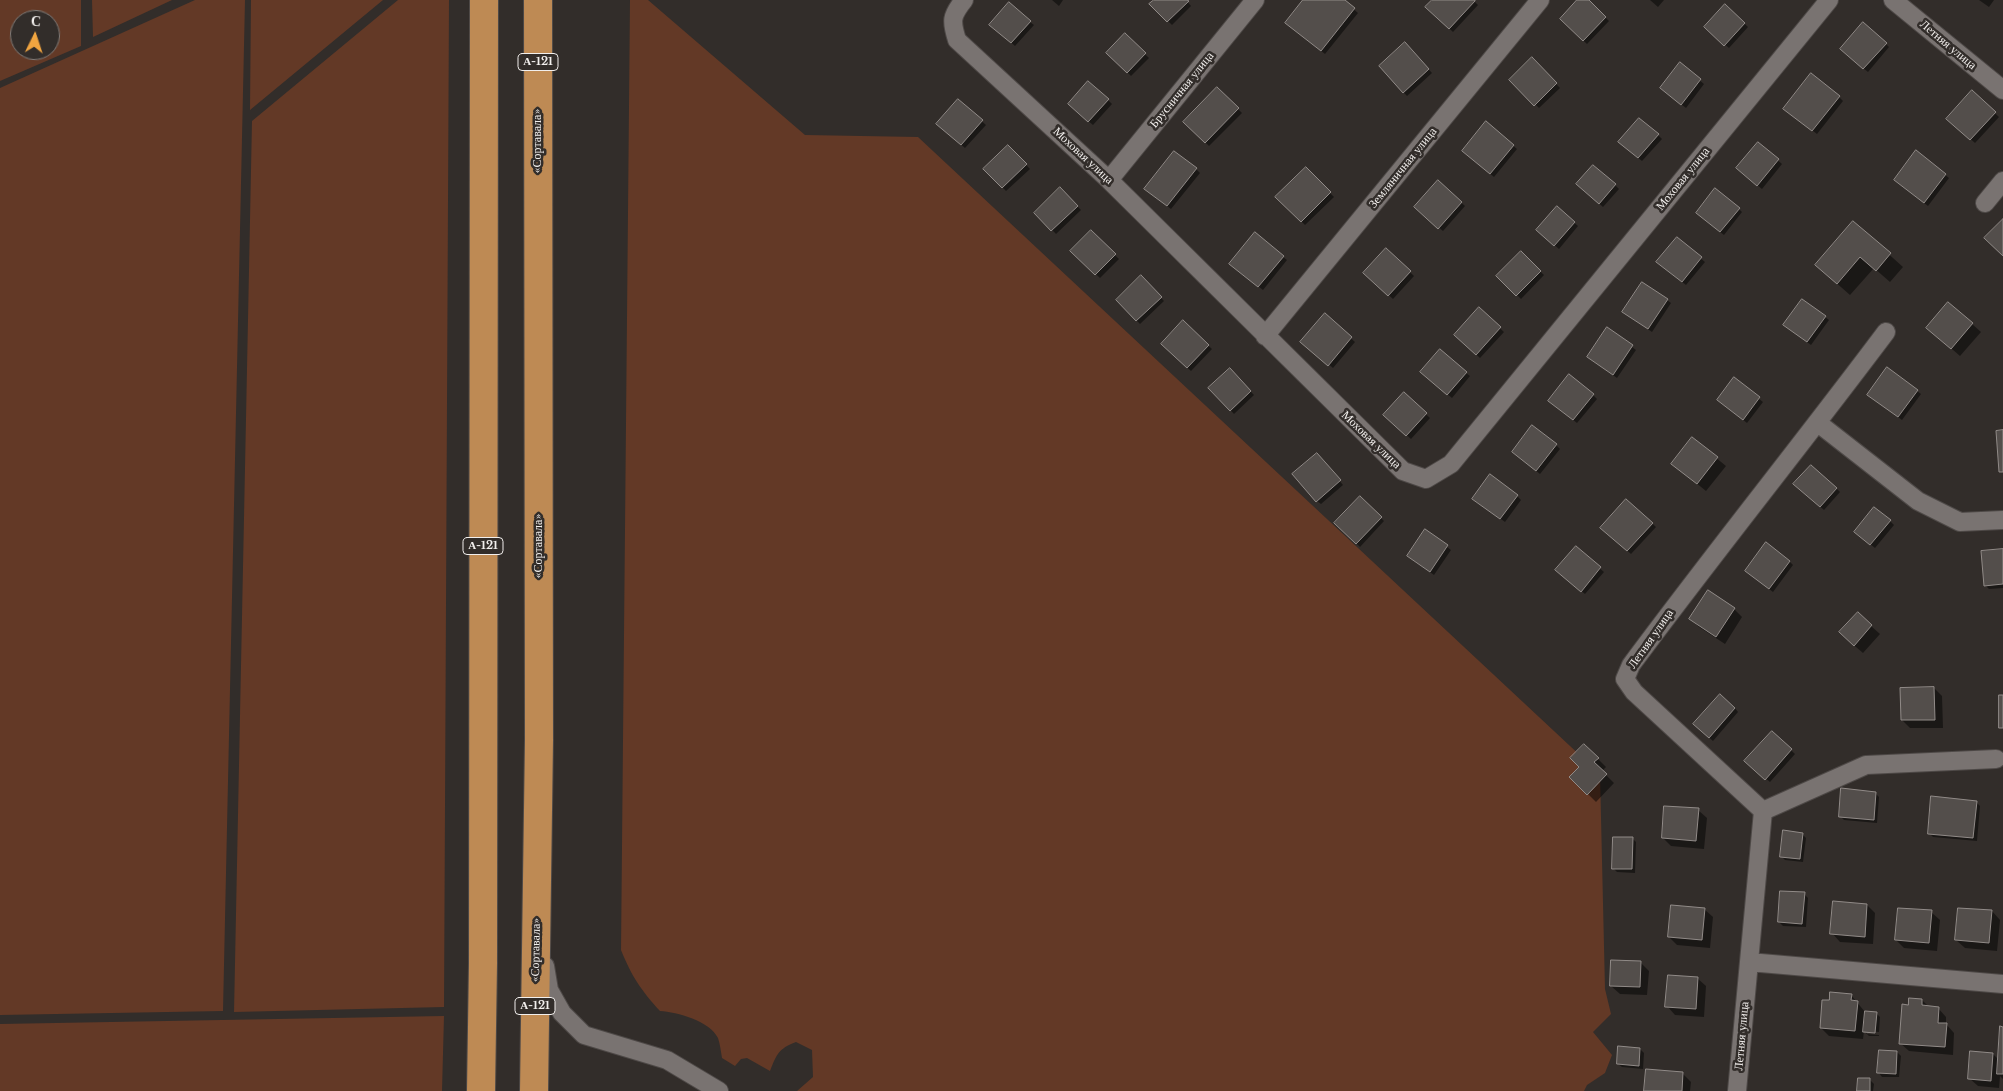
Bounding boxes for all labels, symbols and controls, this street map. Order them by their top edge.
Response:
north arrow [10,10,60,60]
text: С [30,12,42,30]
street label: Летняя улица [1917,17,1979,73]
street label: Брусничная улица [1147,49,1217,131]
road number: А-121 [518,54,558,70]
street label: «Сортавала» [531,109,545,173]
street label: Моховая улица [1050,124,1116,188]
street label: Земляничная улица [1366,125,1440,211]
street label: Моховая улица [1653,145,1713,213]
street label: Моховая улица [1338,408,1404,472]
street label: «Сортавала» [532,514,546,578]
road number: А-121 [463,538,503,554]
street label: Летняя улица [1625,607,1677,671]
street label: «Сортавала» [528,918,544,982]
road number: А-121 [515,998,555,1014]
street label: Летняя улица [1732,1001,1752,1071]

